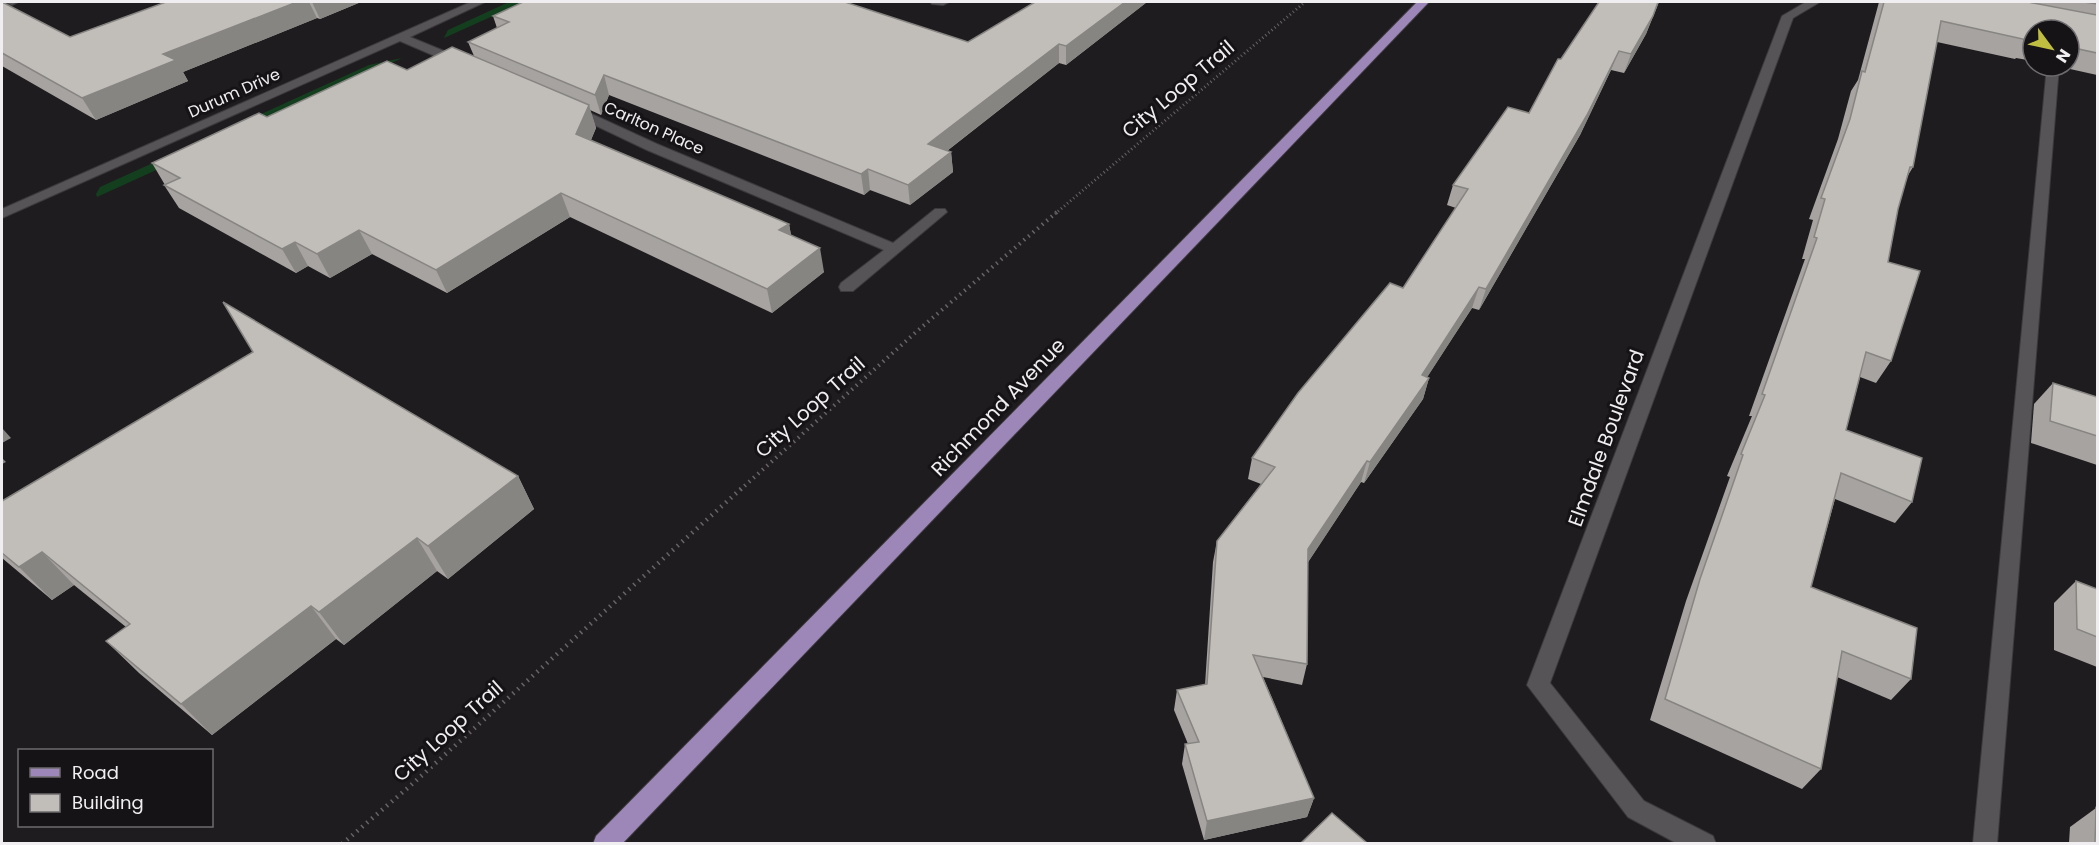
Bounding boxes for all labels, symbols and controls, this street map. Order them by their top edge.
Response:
north arrow [2021,18,2081,78]
street label: City Loop Trail [1116,34,1240,144]
text: N [2050,45,2076,67]
street label: Durum Drive [184,62,284,124]
street label: Carlton Place [600,96,708,160]
street label: Richmond Avenue [925,332,1071,482]
street label: Elmdale Boulevard [1561,346,1651,530]
street label: City Loop Trail [749,350,871,464]
street label: City Loop Trail [387,674,509,788]
legend [18,749,213,827]
text: Road [72,760,119,785]
text: Building [72,790,144,815]

